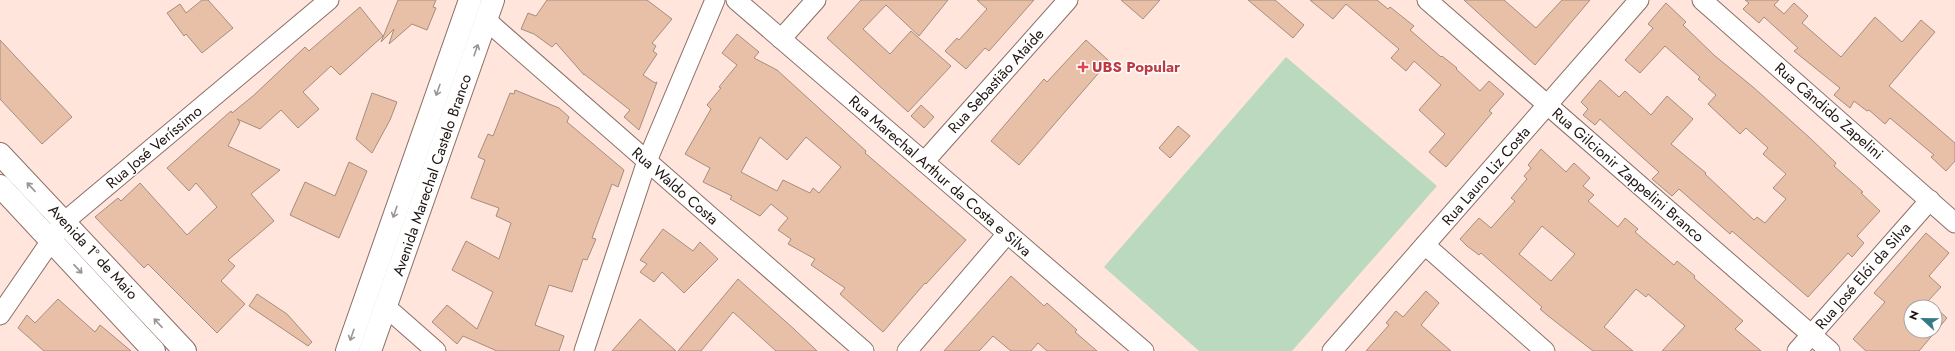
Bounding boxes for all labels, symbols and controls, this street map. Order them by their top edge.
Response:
street label: Rua Sebastião Ataíde [943,24,1049,138]
one-way arrow [472,44,480,56]
place label: UBS Popular [1092,56,1181,78]
street label: Rua Cândido Zapelini [1770,57,1888,165]
marker: UBS Popular [1077,61,1089,73]
street label: Avenida Marechal Castelo Branco [387,71,477,279]
one-way arrow [434,83,441,96]
street label: Rua Marechal Arthur da Costa e Silva [844,90,1036,262]
street label: Rua José Veríssimo [101,100,207,194]
street label: Rua Gilcionir Zappelini Branco [1547,103,1709,247]
street label: Rua Lauro Liz Costa [1437,122,1535,230]
street label: Rua Waldo Costa [627,142,723,230]
one-way arrow [26,182,36,192]
street label: Avenida 1º de Maio [43,200,143,304]
one-way arrow [391,206,399,218]
street label: Rua José Elói da Silva [1810,217,1916,335]
one-way arrow [73,264,82,274]
north arrow [1903,299,1943,339]
text: N [1905,308,1923,322]
one-way arrow [154,317,163,328]
one-way arrow [348,329,356,341]

